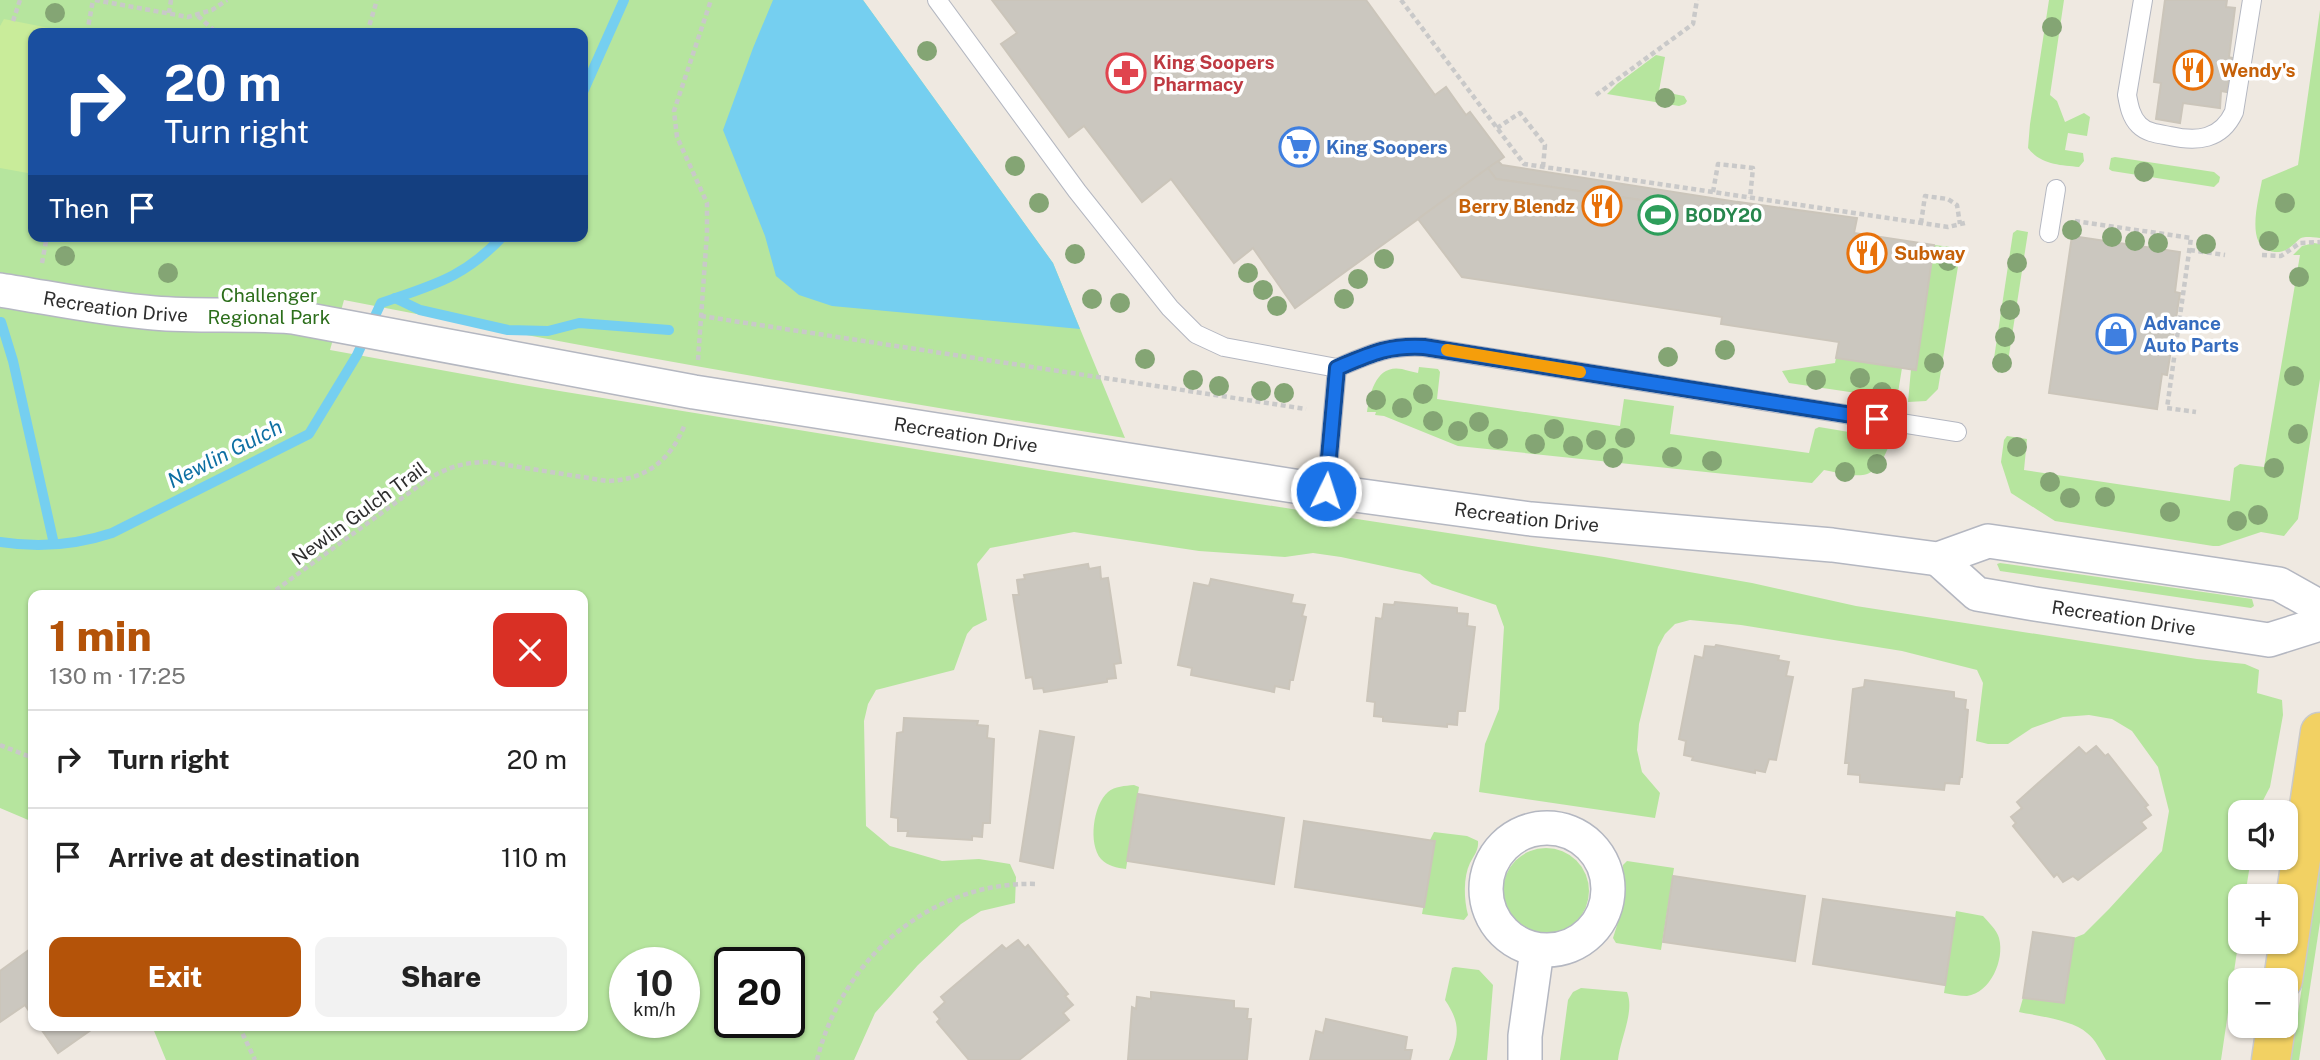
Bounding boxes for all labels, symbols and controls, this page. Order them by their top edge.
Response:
restaurant icon: Wendy's [2172,49,2214,91]
place label: King Soopers Pharmacy [1153,51,1274,95]
pharmacy icon: King Soopers Pharmacy [1105,52,1147,94]
text: 20 m [164,54,282,112]
icon: right [49,56,140,147]
place label: Wendy's [2220,59,2296,81]
text: Turn right [164,113,309,150]
supermarket icon: King Soopers [1278,126,1320,168]
place label: King Soopers [1326,136,1447,158]
restaurant icon: Berry Blendz [1581,185,1623,227]
icon: arrive [123,189,161,227]
text: Then [49,193,109,224]
sports icon: BODY20 [1637,194,1679,236]
place label: Berry Blendz [1458,195,1575,217]
place label: BODY20 [1685,204,1762,226]
restaurant icon: Subway [1846,232,1888,274]
place label: Subway [1894,242,1966,264]
park label: Challenger Regional Park [208,284,331,328]
street label: Recreation Drive [42,286,188,326]
place label: Advance Auto Parts [2143,312,2239,356]
shop icon: Advance Auto Parts [2095,313,2137,355]
pin [1847,389,1907,449]
icon: arrive [1858,400,1896,438]
street label: Recreation Drive [892,412,1039,457]
water label: Newlin Gulch [163,414,286,493]
position arrow [1289,454,1363,528]
street label: Newlin Gulch Trail [288,457,430,569]
street label: Recreation Drive [1453,498,1600,536]
street label: Recreation Drive [2050,596,2197,640]
text: 1 min [49,611,152,660]
button: close [493,613,567,687]
text: 130 m · 17:25 [49,662,186,689]
icon: right [49,740,87,778]
text: Turn right [108,744,230,775]
text: 20 m [507,744,567,775]
map controls [2228,800,2298,1038]
button: sound [2228,800,2298,870]
icon: arrive [49,838,87,876]
text: Arrive at destination [108,842,360,873]
text: 110 m [501,842,567,873]
button: + [2228,884,2298,954]
button: Exit [49,937,301,1017]
button: Share [315,937,567,1017]
speed limit sign: 20 [714,947,805,1038]
text: 10 [636,963,673,1004]
button: − [2228,968,2298,1038]
text: km/h [633,999,676,1020]

